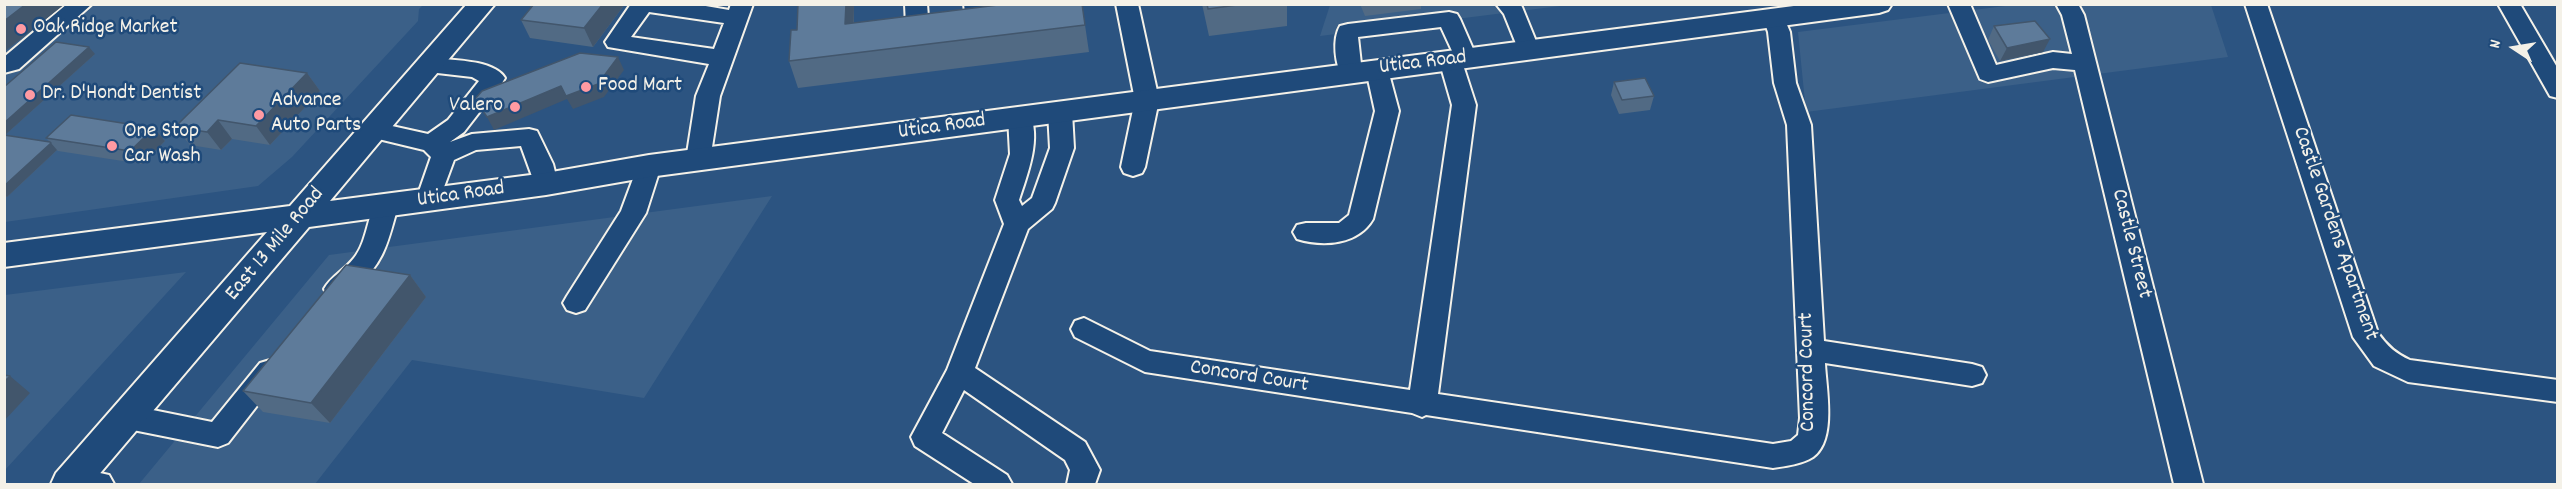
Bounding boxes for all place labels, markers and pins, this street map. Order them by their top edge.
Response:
place label: Oak Ridge Market [33,16,178,42]
marker: Oak Ridge Market [14,22,28,36]
place label: Food Mart [598,74,682,100]
marker: Food Mart [579,80,593,94]
place label: Dr. D'Hondt Dentist [42,82,201,108]
marker: Dr. D'Hondt Dentist [23,88,37,102]
place label: Advance Auto Parts [271,89,361,140]
place label: Valero [449,94,503,120]
marker: Valero [508,100,522,114]
marker: Advance Auto Parts [252,108,266,122]
place label: One Stop Car Wash [124,120,201,172]
marker: One Stop Car Wash [105,139,119,153]

